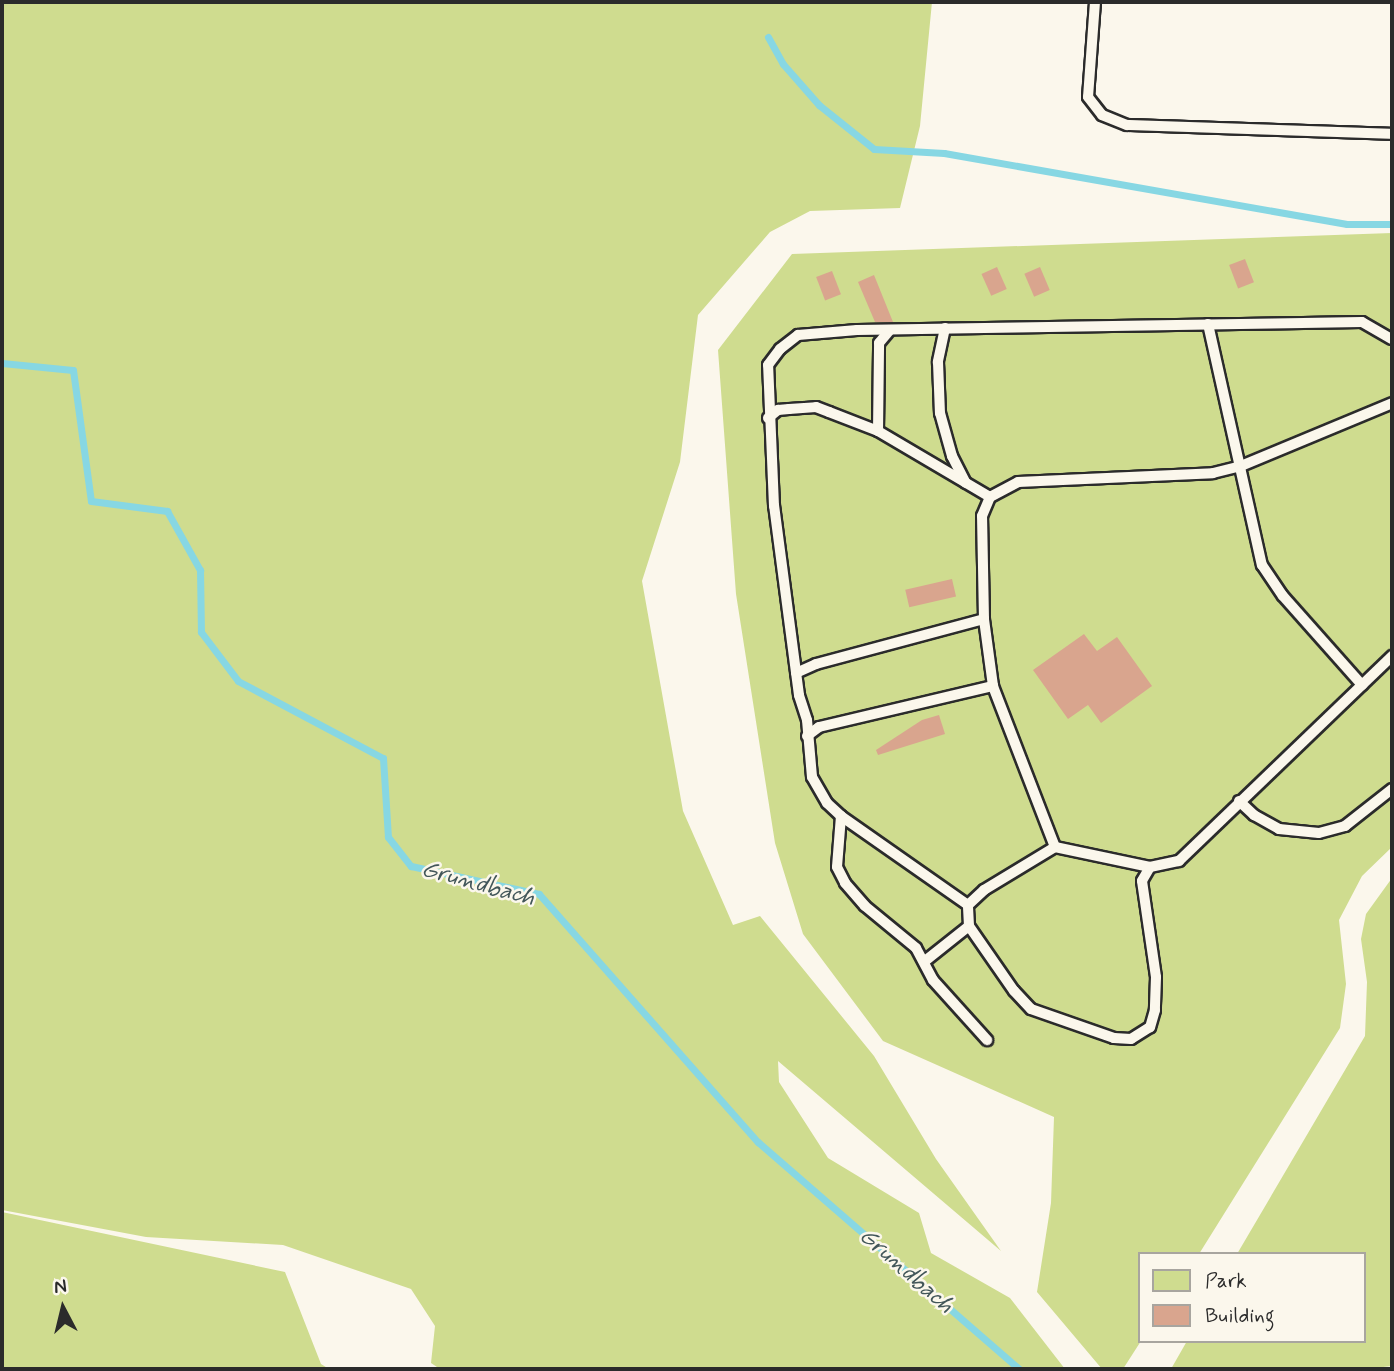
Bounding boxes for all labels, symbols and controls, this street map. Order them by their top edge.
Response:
water label: Grundbach [418,855,538,913]
water label: Grundbach [853,1222,959,1320]
legend [1138,1252,1366,1343]
text: Park [1205,1267,1247,1295]
north arrow [28,1273,98,1343]
text: N [53,1273,68,1300]
text: Building [1205,1302,1275,1330]

